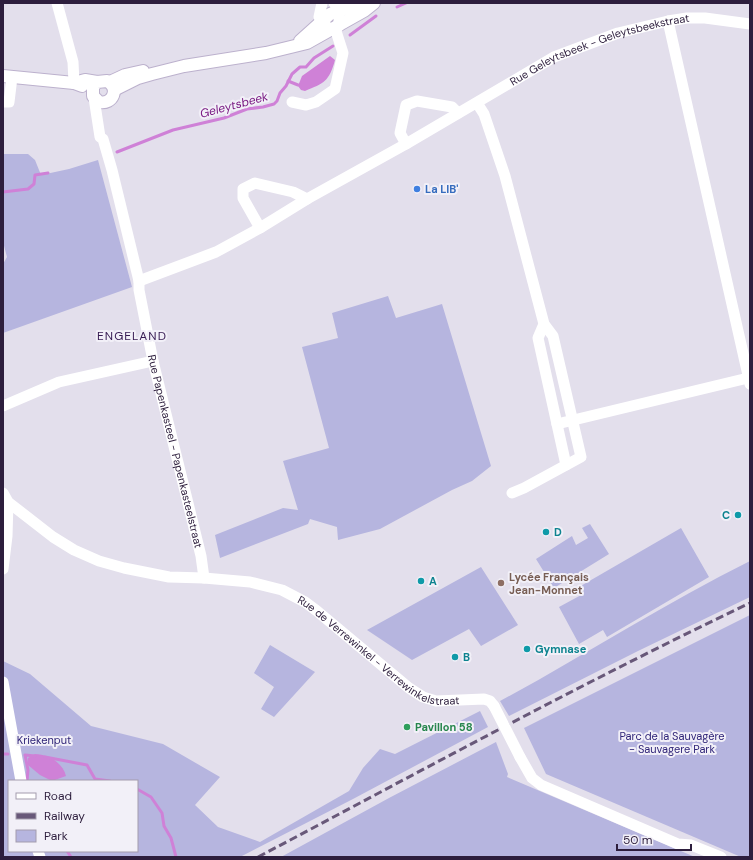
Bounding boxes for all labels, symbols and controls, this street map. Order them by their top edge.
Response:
street label: Rue Geleytsbeek - Geleytsbeekstraat [507,11,690,88]
water label: Geleytsbeek [198,88,271,122]
place label: La LIB' [425,182,458,196]
marker: La LIB' [412,184,422,194]
district label: ENGELAND [97,328,167,344]
street label: Rue Papenkasteel - Papenkasteelstraat [145,353,206,549]
place label: C [722,508,730,522]
marker: C [733,510,743,520]
place label: D [554,525,562,539]
marker: D [541,527,551,537]
place label: Lycée Français Jean-Monnet [509,570,589,597]
place label: A [429,574,437,588]
marker: A [416,576,426,586]
marker: Lycée Français Jean-Monnet [496,578,506,588]
street label: Rue de Verrewinkel - Verrewinkelstraat [295,592,460,708]
place label: Gymnase [535,642,587,656]
marker: Gymnase [522,644,532,654]
place label: B [463,650,470,664]
marker: B [450,652,460,662]
place label: Pavillon 58 [415,720,473,734]
marker: Pavillon 58 [402,722,412,732]
park label: Parc de la Sauvagère - Sauvagere Park [619,729,725,756]
park label: Kriekenput [17,733,71,747]
legend [8,780,138,852]
text: Road [44,788,72,804]
text: Railway [44,808,85,824]
scale bar [617,826,691,852]
text: Park [44,828,68,844]
text: 50 m [623,832,652,848]

